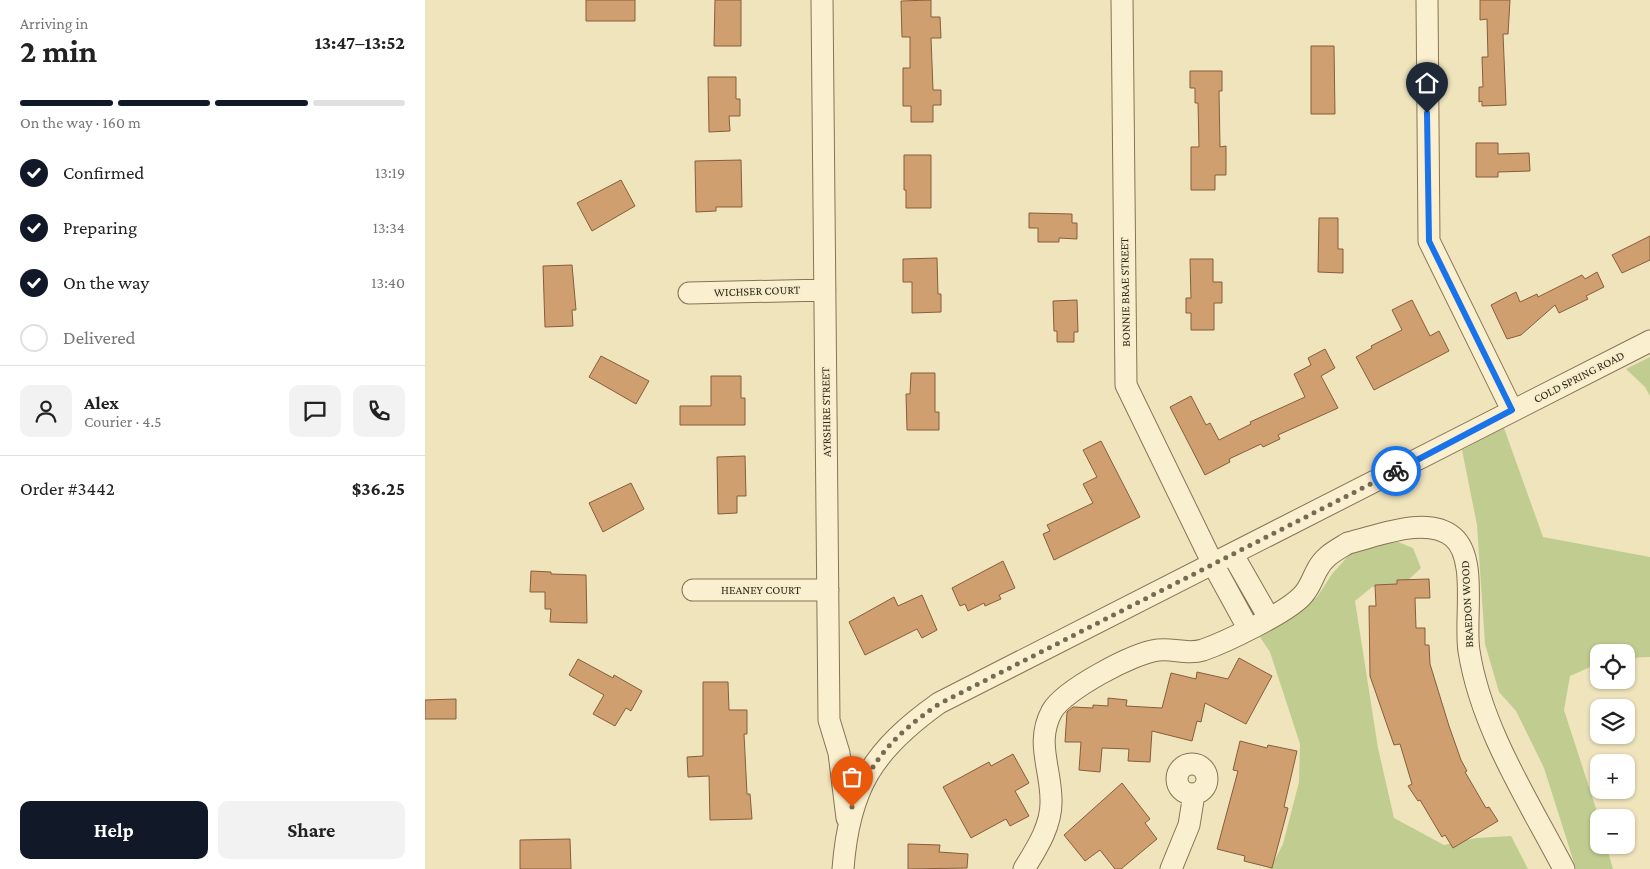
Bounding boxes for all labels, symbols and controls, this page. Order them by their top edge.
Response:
text: Arriving in [20,15,88,32]
text: 13:47–13:52 [315,32,405,53]
text: 2 min [20,33,97,69]
pin [1406,62,1448,113]
icon: home [1413,69,1441,97]
text: On the way · 160 m [20,114,141,131]
icon: check [20,159,48,187]
text: Confirmed [63,162,144,183]
text: 13:19 [375,164,405,181]
icon: check [20,214,48,242]
text: Preparing [63,217,137,238]
text: 13:34 [373,219,405,236]
street label: BONNIE BRAE STREET [1117,237,1133,347]
icon: check [20,269,48,297]
text: On the way [63,272,149,293]
text: 13:40 [371,274,405,291]
street label: WICHSER COURT [714,282,801,300]
text: Delivered [63,327,136,348]
street label: COLD SPRING ROAD [1531,348,1627,406]
street label: AYRSHIRE STREET [818,366,834,457]
button: person [20,385,72,437]
button: chat [289,385,341,437]
button: phone [353,385,405,437]
text: Alex [84,392,119,413]
text: Courier · 4.5 [84,413,162,430]
courier [1371,446,1421,496]
icon: bike [1382,457,1410,485]
text: Order #3442 [20,478,115,499]
text: $36.25 [352,478,405,499]
street label: BRAEDON WOOD [1458,560,1476,648]
street label: HEANEY COURT [721,583,801,597]
map controls [1590,644,1635,854]
button: locate [1590,644,1635,689]
button: layers [1590,699,1635,744]
button: + [1590,754,1635,799]
pin [831,756,873,807]
icon: bag [838,763,866,791]
button: Help [20,801,208,859]
button: Share [218,801,405,859]
button: − [1590,809,1635,854]

